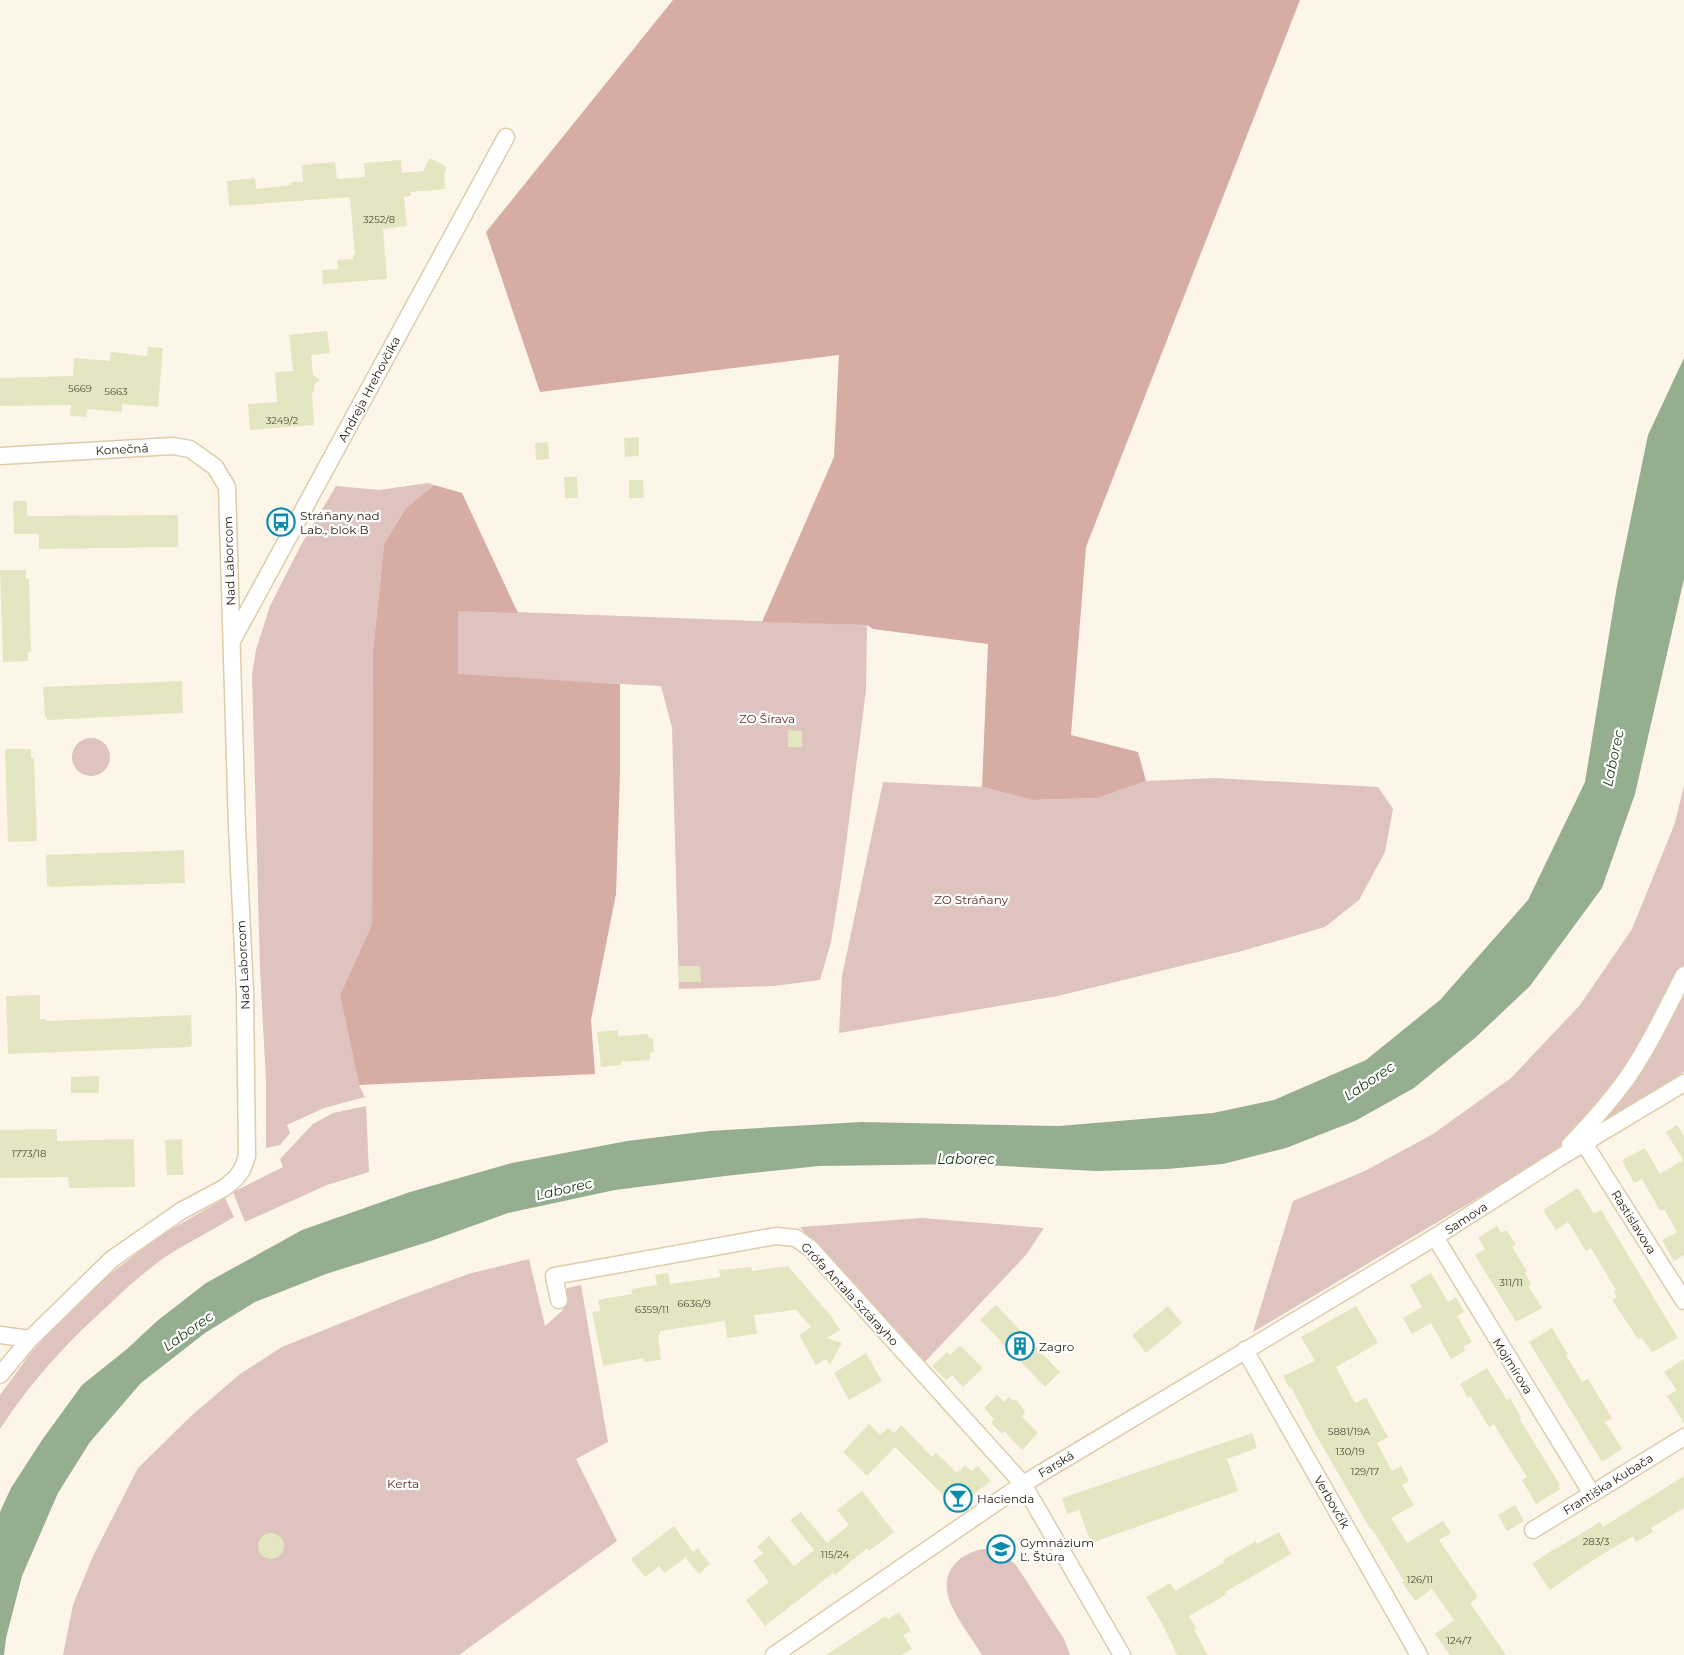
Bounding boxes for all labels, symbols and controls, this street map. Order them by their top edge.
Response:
house number: 3252/8 [363,213,395,226]
street label: Andreja Hrehovčíka [335,334,403,444]
house number: 5669 [68,382,92,395]
house number: 5663 [104,385,128,398]
house number: 3249/2 [266,414,299,427]
street label: Konečná [95,440,149,458]
bus stop icon: Stráňany nad Lab., blok B [266,507,296,537]
place label: Stráňany nad Lab., blok B [300,508,380,537]
street label: Nad Laborcom [220,516,238,606]
park label: ZO Šírava [739,711,795,726]
water label: Laborec [1598,728,1628,788]
park label: ZO Stráňany [934,892,1009,907]
street label: Nad Laborcom [233,920,253,1010]
water label: Laborec [1340,1057,1398,1105]
house number: 1773/18 [12,1147,46,1160]
water label: Laborec [937,1150,995,1168]
water label: Laborec [534,1174,594,1204]
street label: Rastislavova [1608,1187,1660,1257]
street label: Samova [1442,1199,1490,1237]
street label: Grófa Antala Sztárayho [798,1239,902,1349]
house number: 311/11 [1499,1276,1523,1289]
house number: 6636/9 [677,1297,711,1310]
house number: 6359/11 [635,1303,669,1316]
water label: Laborec [159,1307,217,1355]
building icon: Zagro [1005,1331,1035,1361]
street label: Mojmírova [1490,1335,1536,1397]
place label: Zagro [1039,1339,1074,1354]
house number: 5881/19A [1328,1425,1371,1438]
house number: 130/19 [1335,1445,1365,1458]
street label: Farská [1035,1447,1077,1481]
street label: Františka Kubača [1560,1450,1656,1518]
house number: 129/17 [1351,1465,1379,1478]
street label: Verbovčík [1311,1473,1354,1532]
park label: Kerta [387,1476,419,1491]
bar icon: Hacienda [943,1483,973,1513]
place label: Hacienda [977,1491,1034,1506]
school or university icon: Gymnázium Ľ. Štúra [986,1534,1016,1564]
place label: Gymnázium Ľ. Štúra [1020,1535,1094,1564]
house number: 283/3 [1583,1535,1610,1548]
house number: 115/24 [821,1548,850,1561]
house number: 126/11 [1407,1573,1433,1586]
house number: 124/7 [1446,1634,1472,1647]

